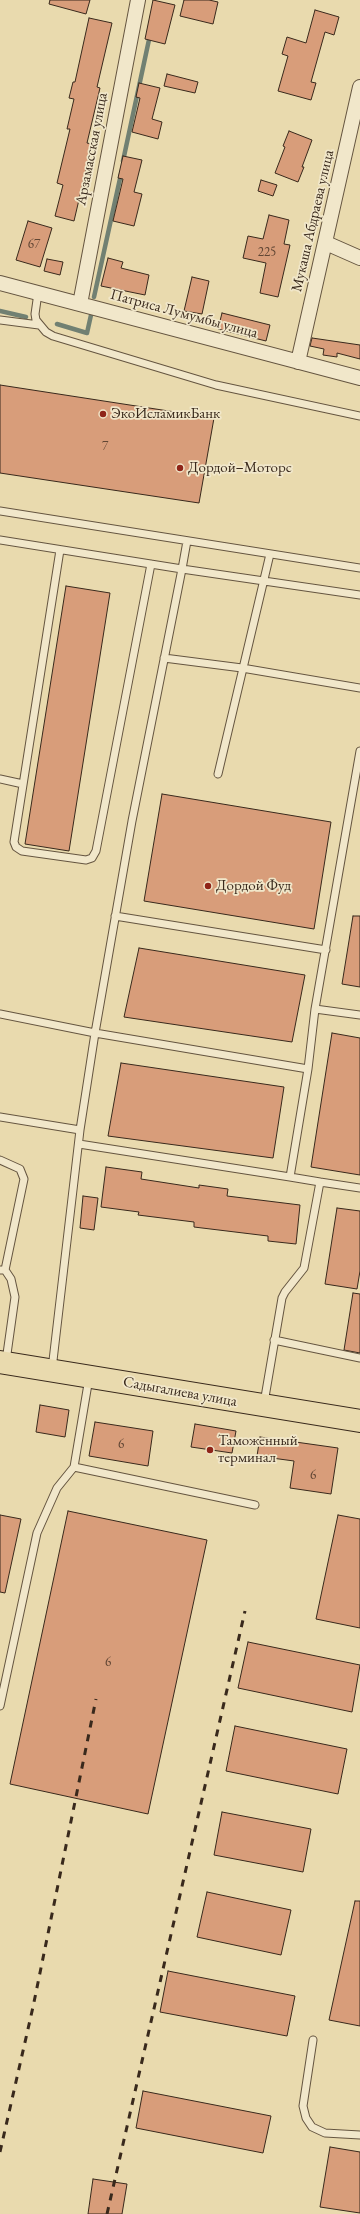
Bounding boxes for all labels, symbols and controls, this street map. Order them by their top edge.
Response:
street label: Арзамасская улица [72,91,112,207]
street label: Мукаша Абдраева улица [288,148,338,294]
house number: 67 [28,236,40,252]
house number: 225 [258,244,276,260]
street label: Патриса Лумумбы улица [108,286,260,342]
place label: ЭкоИсламикБанк [111,405,220,423]
marker: ЭкоИсламикБанк [98,409,108,419]
house number: 7 [102,438,108,454]
place label: Дордой–Моторс [188,459,292,477]
marker: Дордой–Моторс [175,463,185,473]
place label: Дордой Фуд [216,877,291,895]
marker: Дордой Фуд [203,881,213,891]
street label: Садыгалиева улица [122,1373,238,1411]
place label: Таможенный терминал [218,1432,298,1467]
house number: 6 [118,1436,124,1452]
marker: Таможенный терминал [205,1445,215,1455]
house number: 6 [310,1467,316,1483]
house number: 6 [105,1654,111,1670]

